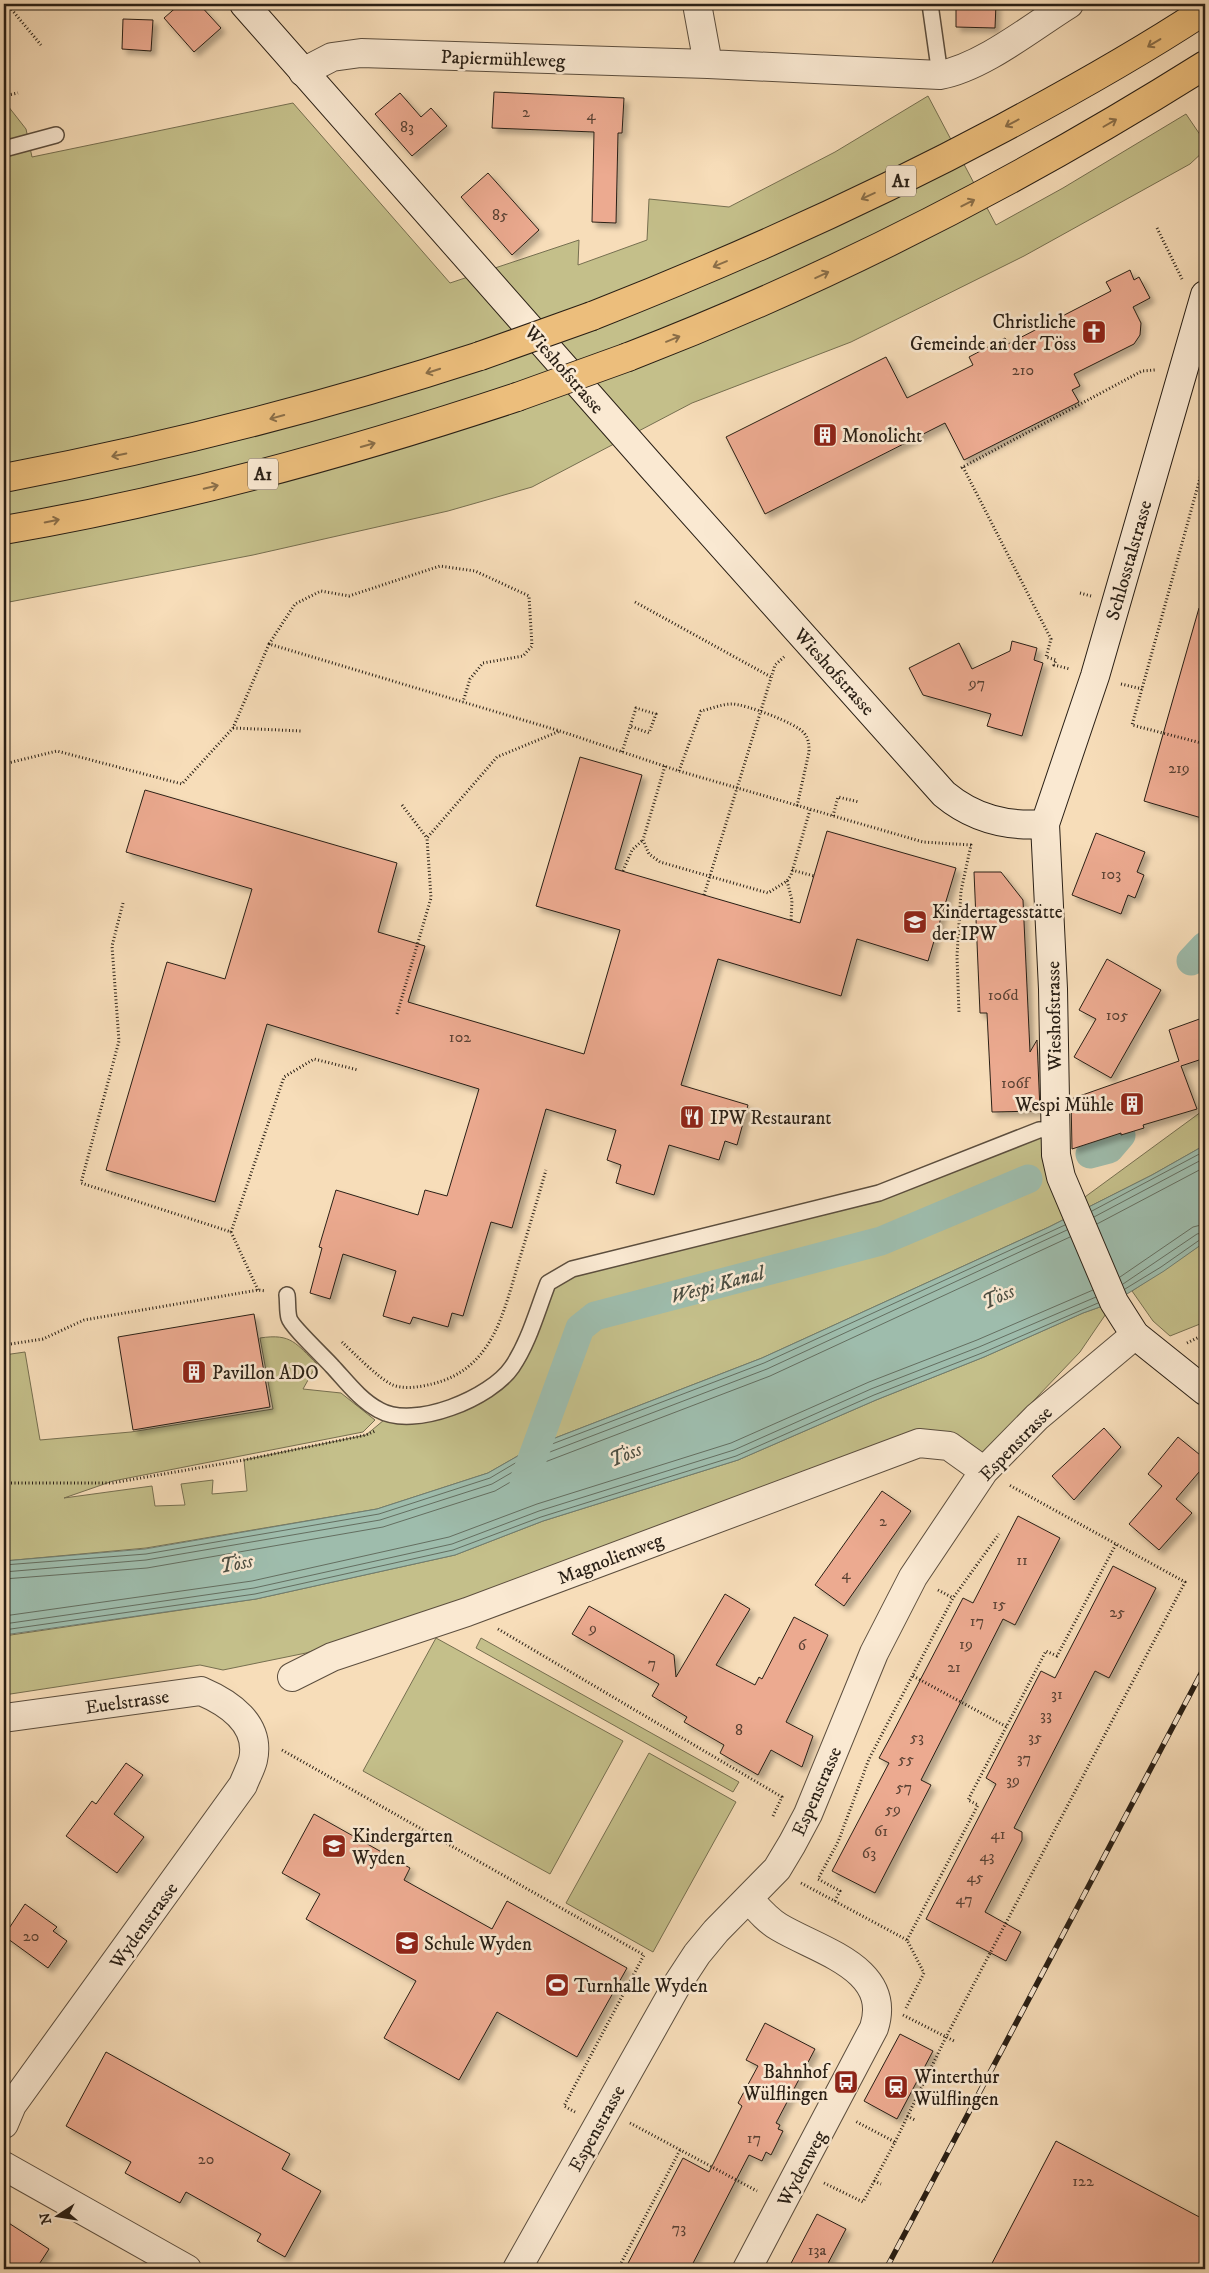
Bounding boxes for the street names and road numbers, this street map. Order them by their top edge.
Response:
street label: Papiermühleweg [440,46,566,73]
road number: A1 [886,166,916,197]
street label: Wieshofstrasse [519,320,609,419]
road number: A1 [248,458,278,489]
street label: Schlosstalstrasse [1101,498,1158,623]
street label: Wieshofstrasse [788,623,879,721]
street label: Wieshofstrasse [1042,961,1067,1072]
street label: Espenstrasse [975,1402,1058,1486]
street label: Magnolienweg [554,1528,667,1590]
street label: Euelstrasse [84,1685,171,1720]
street label: Espenstrasse [787,1743,847,1840]
street label: Wydenstrasse [105,1878,183,1974]
street label: Espenstrasse [564,2081,631,2176]
street label: Wydenweg [772,2126,832,2211]

